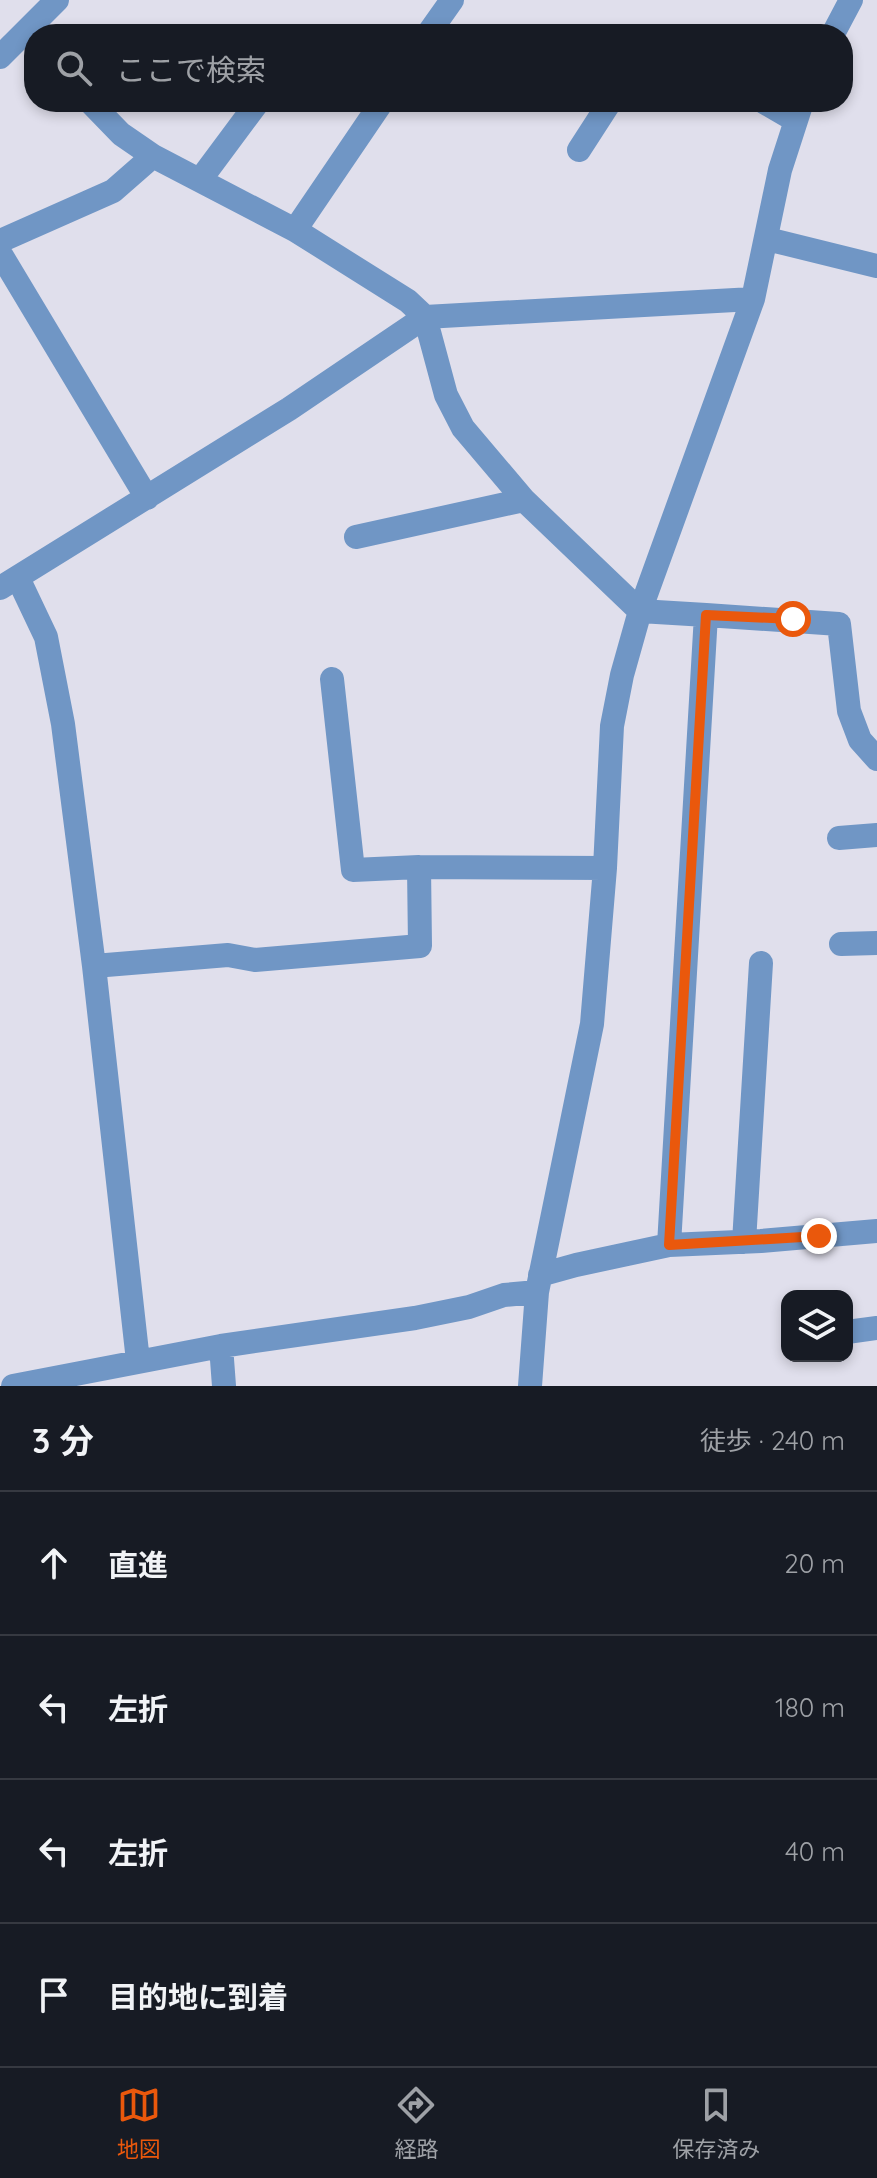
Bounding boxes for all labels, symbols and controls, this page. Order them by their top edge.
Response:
search box [24,24,853,112]
icon: search [52,46,96,90]
text: ここで検索 [116,51,266,89]
route start [775,601,811,637]
route end [801,1218,837,1254]
map controls [781,1290,853,1362]
button: layers [781,1290,853,1362]
text: 3 分 [32,1419,94,1462]
text: 徒歩 · 240 m [700,1424,845,1457]
icon: ahead [32,1541,76,1585]
text: 直進 [108,1546,168,1584]
text: 20 m [784,1547,845,1580]
icon: left [32,1685,76,1729]
text: 左折 [108,1690,168,1728]
text: 180 m [775,1691,845,1724]
icon: left [32,1829,76,1873]
text: 左折 [108,1834,168,1872]
text: 40 m [785,1835,845,1868]
icon: arrive [32,1973,76,2017]
text: 目的地に到着 [108,1978,288,2016]
tab: 地図 [117,2083,161,2163]
tab: 経路 [394,2083,438,2163]
tab: 保存済み [672,2083,760,2163]

